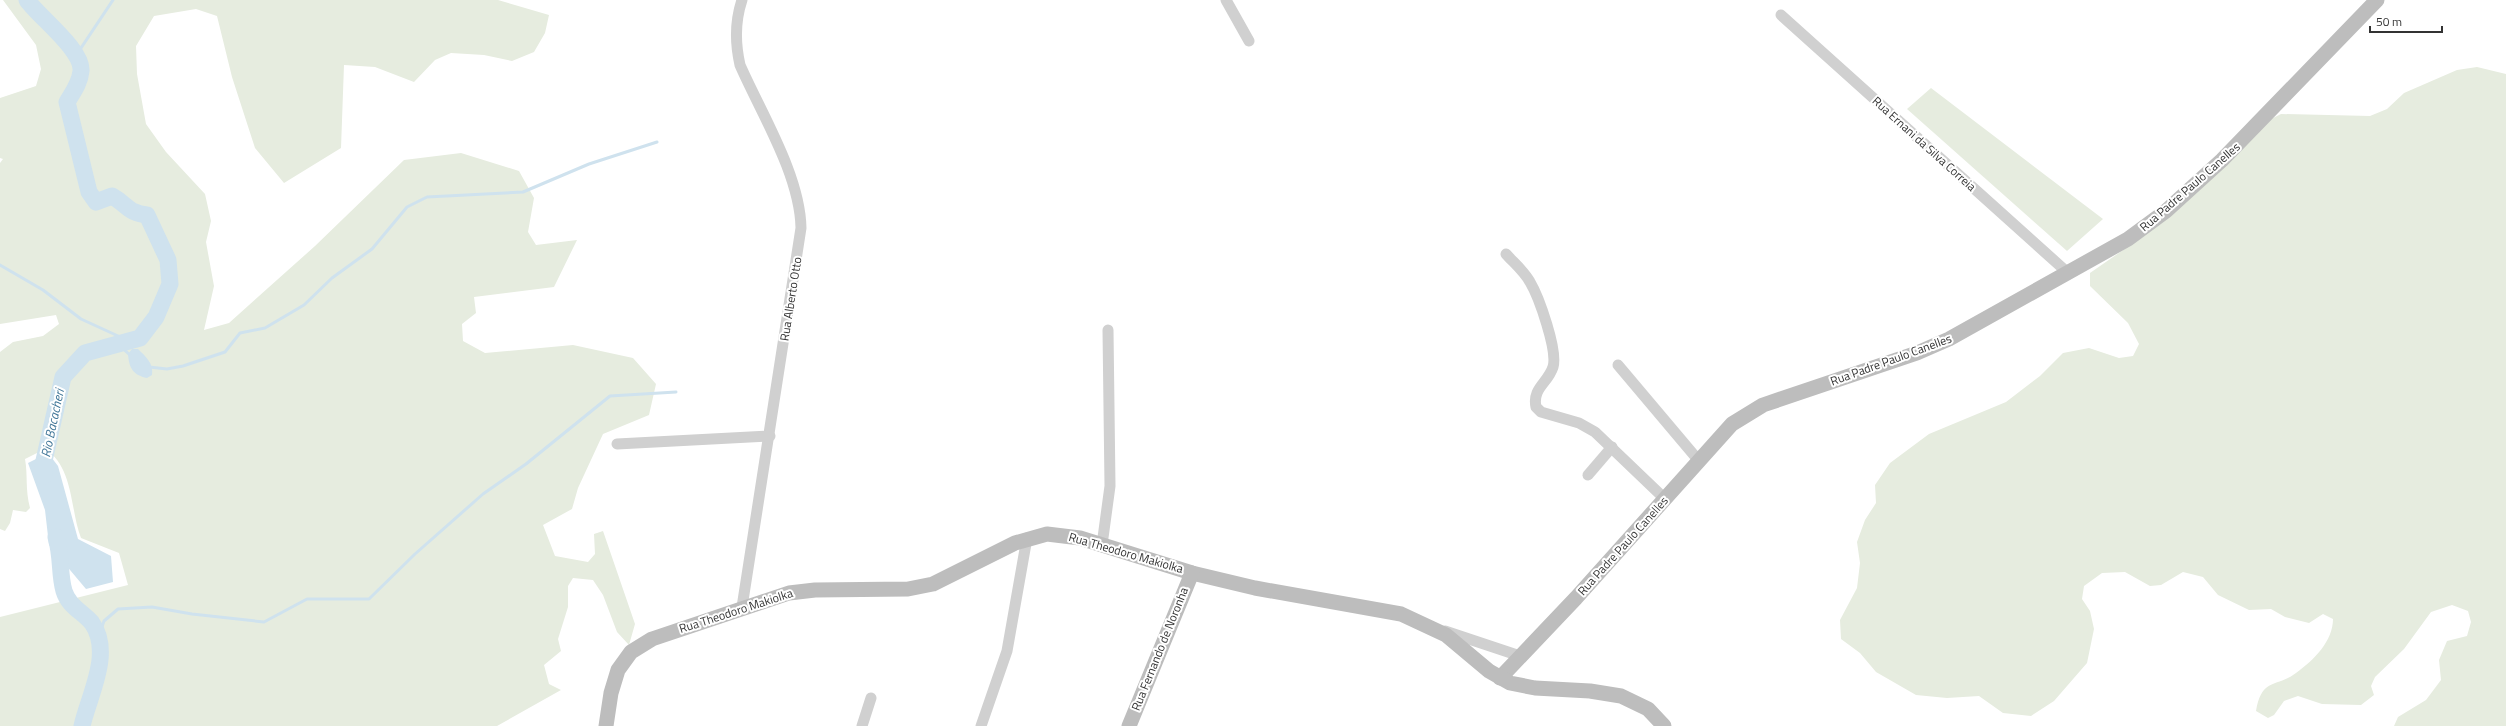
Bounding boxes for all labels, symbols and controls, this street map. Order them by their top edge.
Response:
scale bar [2370,8,2442,34]
text: 50 m [2376,12,2402,31]
street label: Rua Ernani da Silva Correia [1868,92,1981,196]
street label: Rua Padre Paulo Canelles [2135,137,2244,236]
street label: Rua Alberto Otto [774,256,807,342]
street label: Rua Padre Paulo Canelles [1827,329,1955,390]
water label: Rio Bacacheri [35,386,69,459]
street label: Rua Padre Paulo Canelles [1573,491,1673,600]
street label: Rua Theodoro Makiolka [1067,527,1186,578]
street label: Rua Theodoro Makiolka [677,583,795,638]
street label: Rua Fernando de Noronha [1126,584,1193,713]

